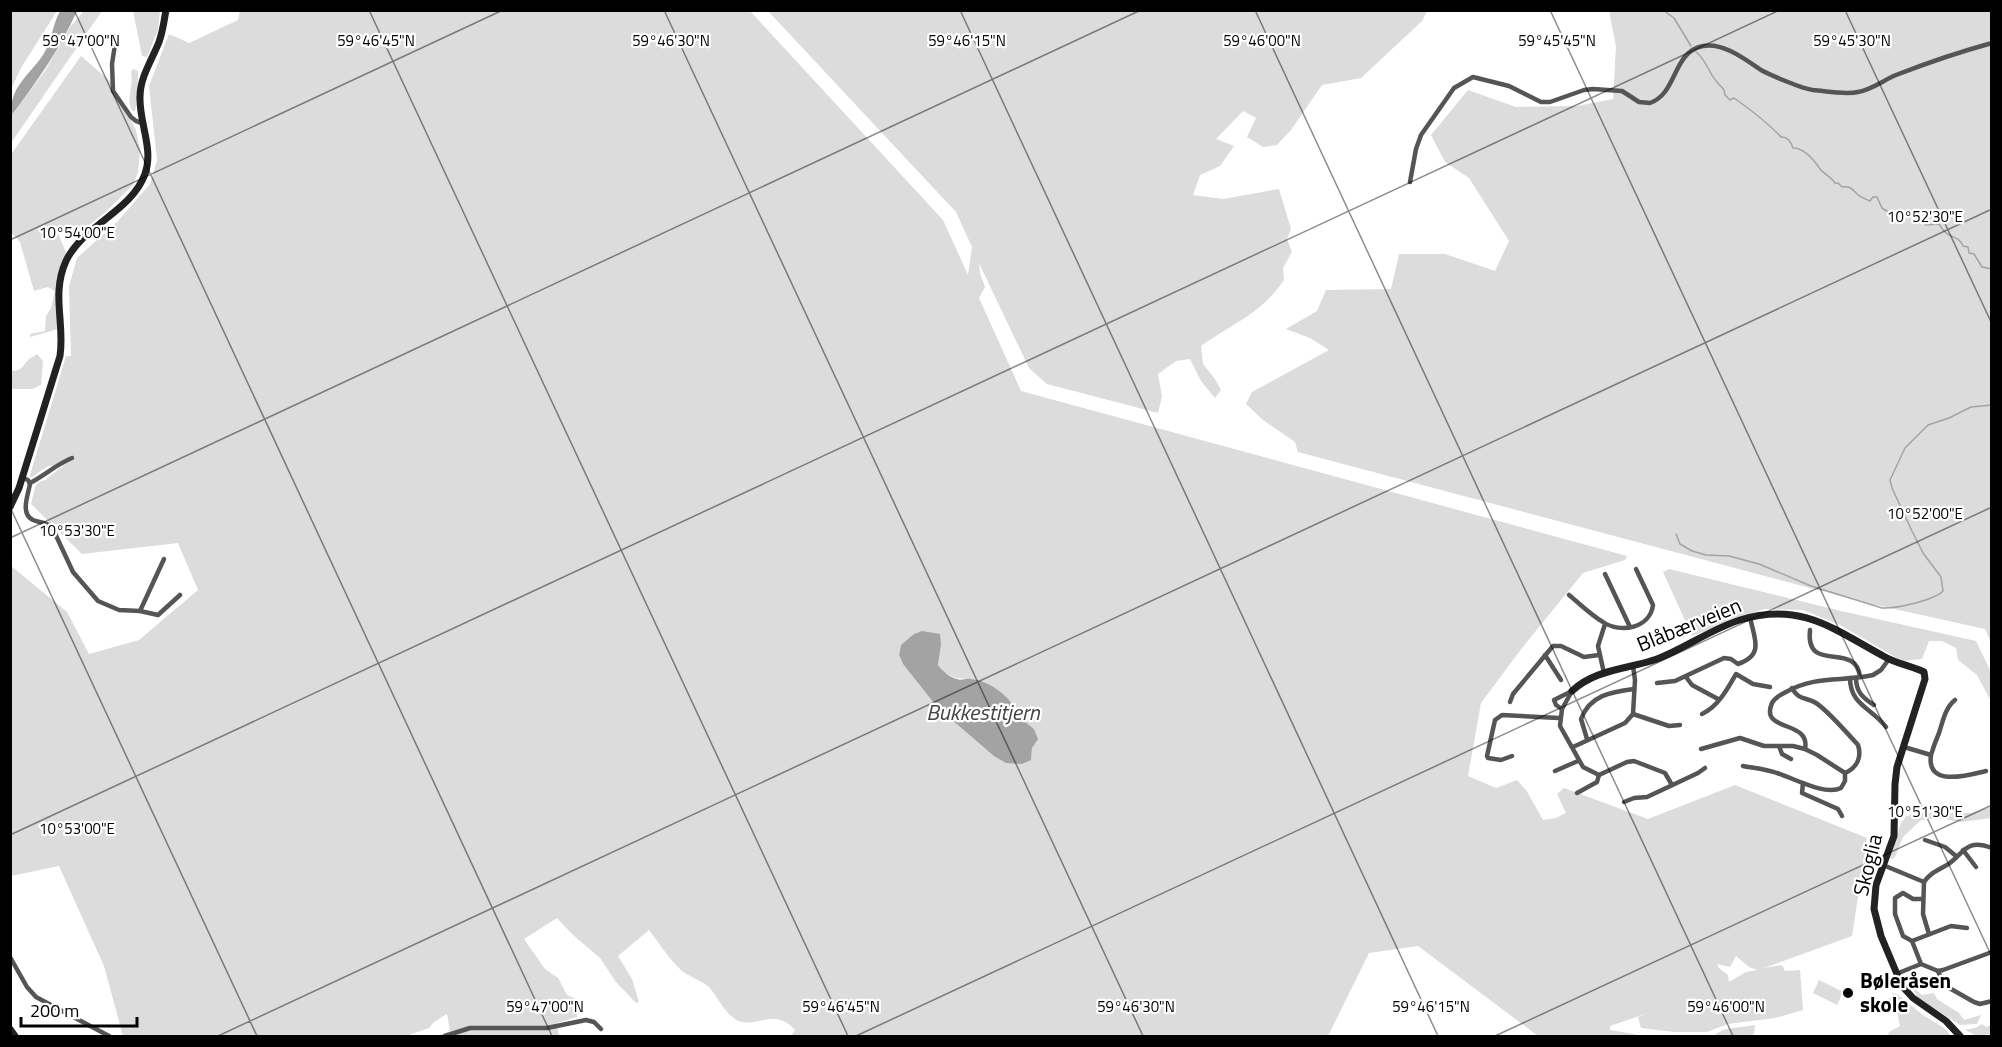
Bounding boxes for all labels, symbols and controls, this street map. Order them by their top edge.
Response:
text: 59°47'00"N [42,29,120,52]
text: 59°46'45"N [337,29,415,52]
text: 59°46'30"N [632,29,710,52]
text: 59°46'15"N [928,29,1006,52]
text: 59°46'00"N [1223,29,1301,52]
text: 59°45'45"N [1518,29,1596,52]
text: 59°45'30"N [1813,29,1891,52]
text: 10°52'30"E [1887,205,1963,228]
text: 10°54'00"E [39,221,115,244]
text: 10°52'00"E [1887,502,1963,525]
text: 10°53'30"E [39,519,115,542]
street label: Blåbærveien [1631,589,1746,660]
water label: Bukkestitjern [926,695,1041,729]
text: 10°51'30"E [1887,800,1963,823]
text: 10°53'00"E [39,817,115,840]
street label: Skoglia [1844,830,1890,899]
place label: Bøleråsen skole [1860,964,1951,1020]
marker: Bøleråsen skole [1841,986,1855,1000]
scale bar [21,990,136,1028]
text: 59°47'00"N [506,995,584,1018]
text: 59°46'45"N [802,995,880,1018]
text: 59°46'30"N [1097,995,1175,1018]
text: 59°46'15"N [1392,995,1470,1018]
text: 59°46'00"N [1687,995,1765,1018]
text: 200 m [30,997,79,1024]

